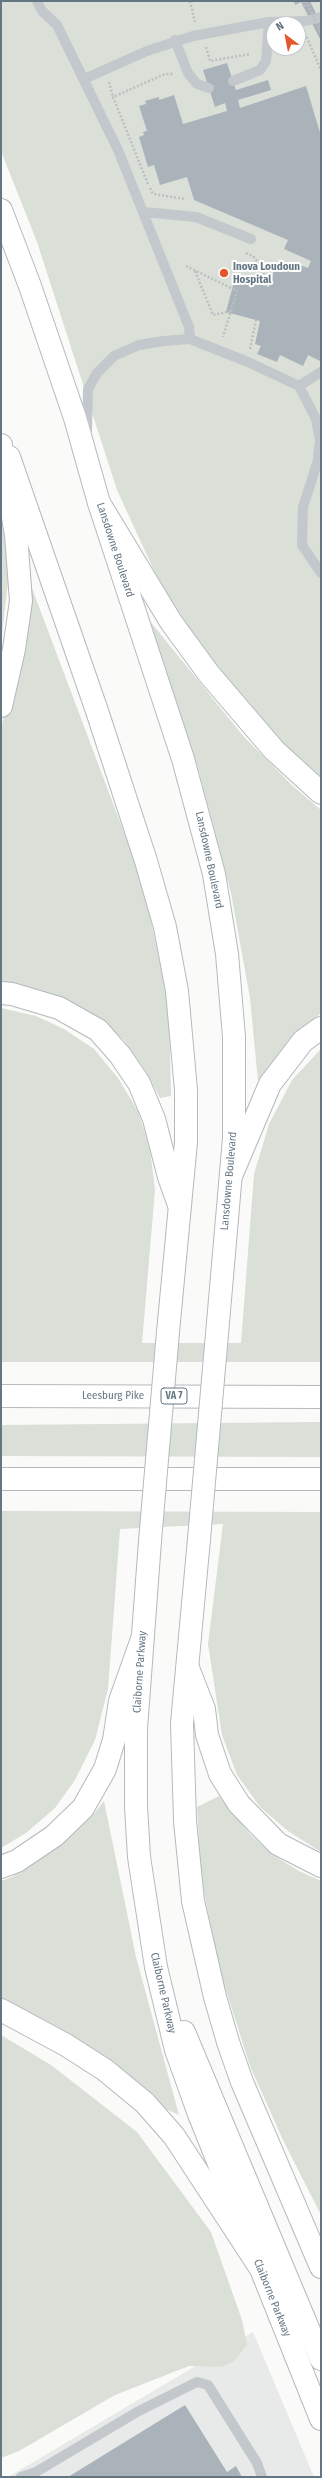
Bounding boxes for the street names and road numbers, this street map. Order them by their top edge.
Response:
street label: Lansdowne Boulevard [93,501,137,599]
street label: Lansdowne Boulevard [192,810,226,910]
street label: Lansdowne Boulevard [218,1131,240,1231]
road number: VA 7 [161,1388,187,1404]
street label: Leesburg Pike [82,1389,144,1403]
street label: Claiborne Parkway [131,1630,149,1714]
street label: Claiborne Parkway [147,1951,179,2035]
street label: Claiborne Parkway [250,2257,294,2339]

